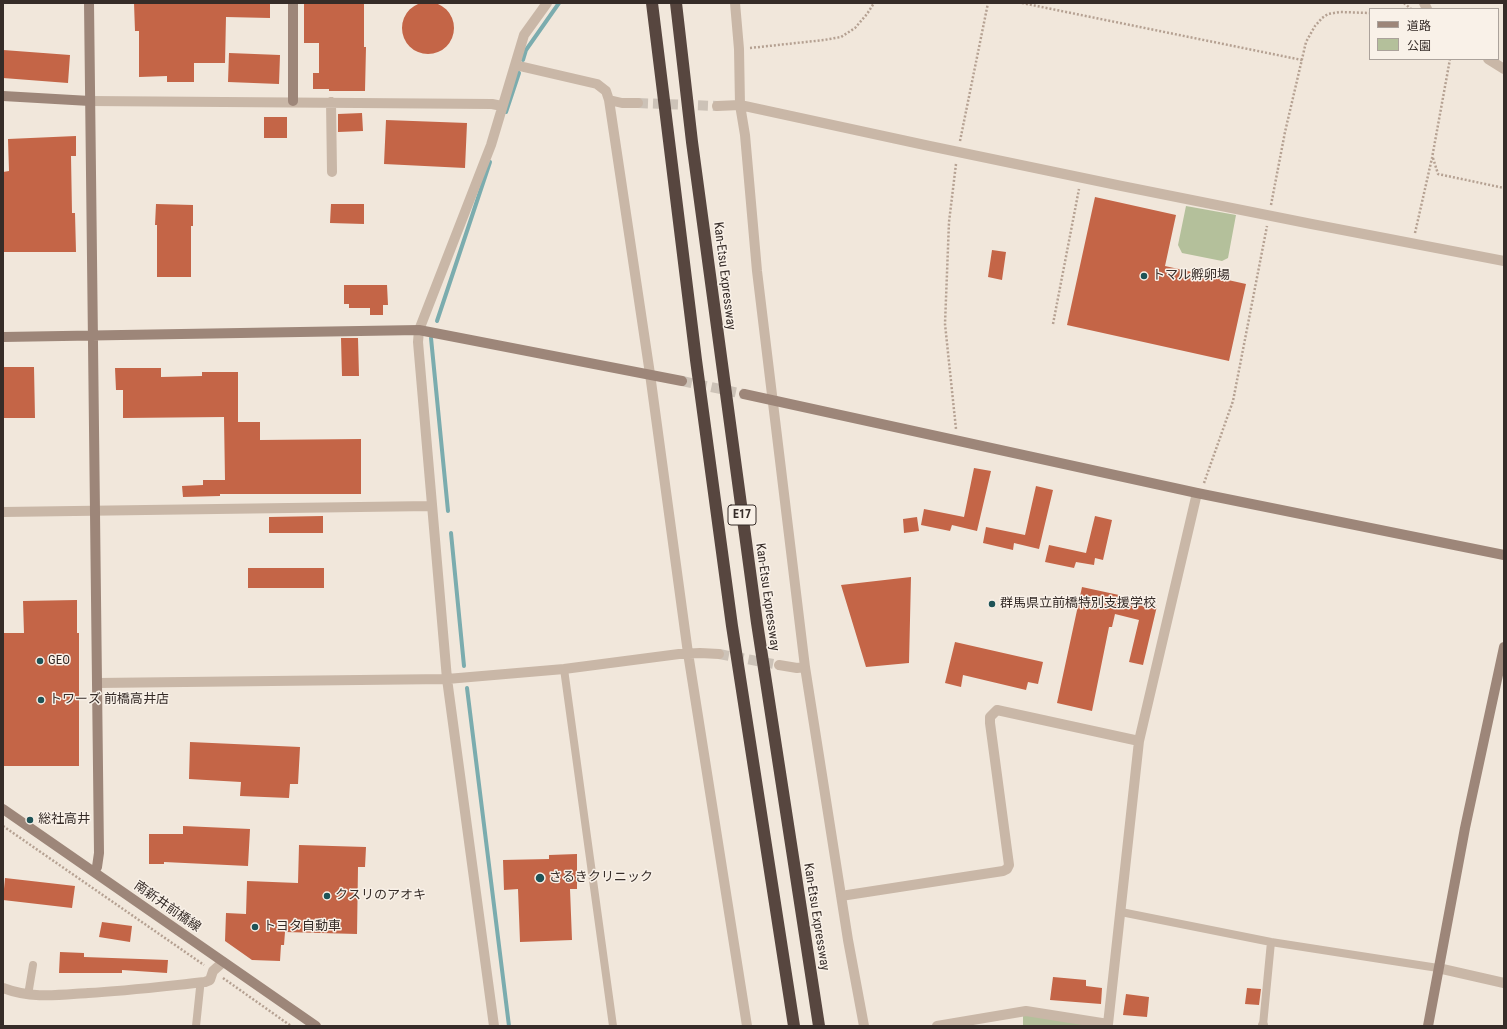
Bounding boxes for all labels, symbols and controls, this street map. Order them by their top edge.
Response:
legend [1369,8,1499,60]
text: 道路 [1407,19,1431,33]
text: 公園 [1407,39,1431,53]
street label: Kan-Etsu Expressway [710,221,738,331]
place label: トマル孵卵場 [1152,268,1230,284]
marker: トマル孵卵場 [1139,271,1149,281]
road number: E17 [728,505,756,525]
street label: Kan-Etsu Expressway [752,542,782,652]
place label: 群馬県立前橋特別支援学校 [1000,596,1156,612]
marker: 群馬県立前橋特別支援学校 [987,599,997,609]
place label: GEO [48,653,70,669]
marker: GEO [35,656,45,666]
place label: トワーズ 前橋高井店 [49,692,169,708]
marker: トワーズ 前橋高井店 [36,695,46,705]
place label: 総社高井 [38,812,90,828]
marker: 総社高井 [25,815,35,825]
street label: Kan-Etsu Expressway [800,862,832,972]
place label: さるきクリニック [549,870,653,886]
marker: さるきクリニック [534,872,546,884]
street label: 南新井前橋線 [131,878,203,936]
place label: クスリのアオキ [335,888,426,904]
marker: クスリのアオキ [322,891,332,901]
place label: トヨタ自動車 [263,919,341,935]
marker: トヨタ自動車 [250,922,260,932]

